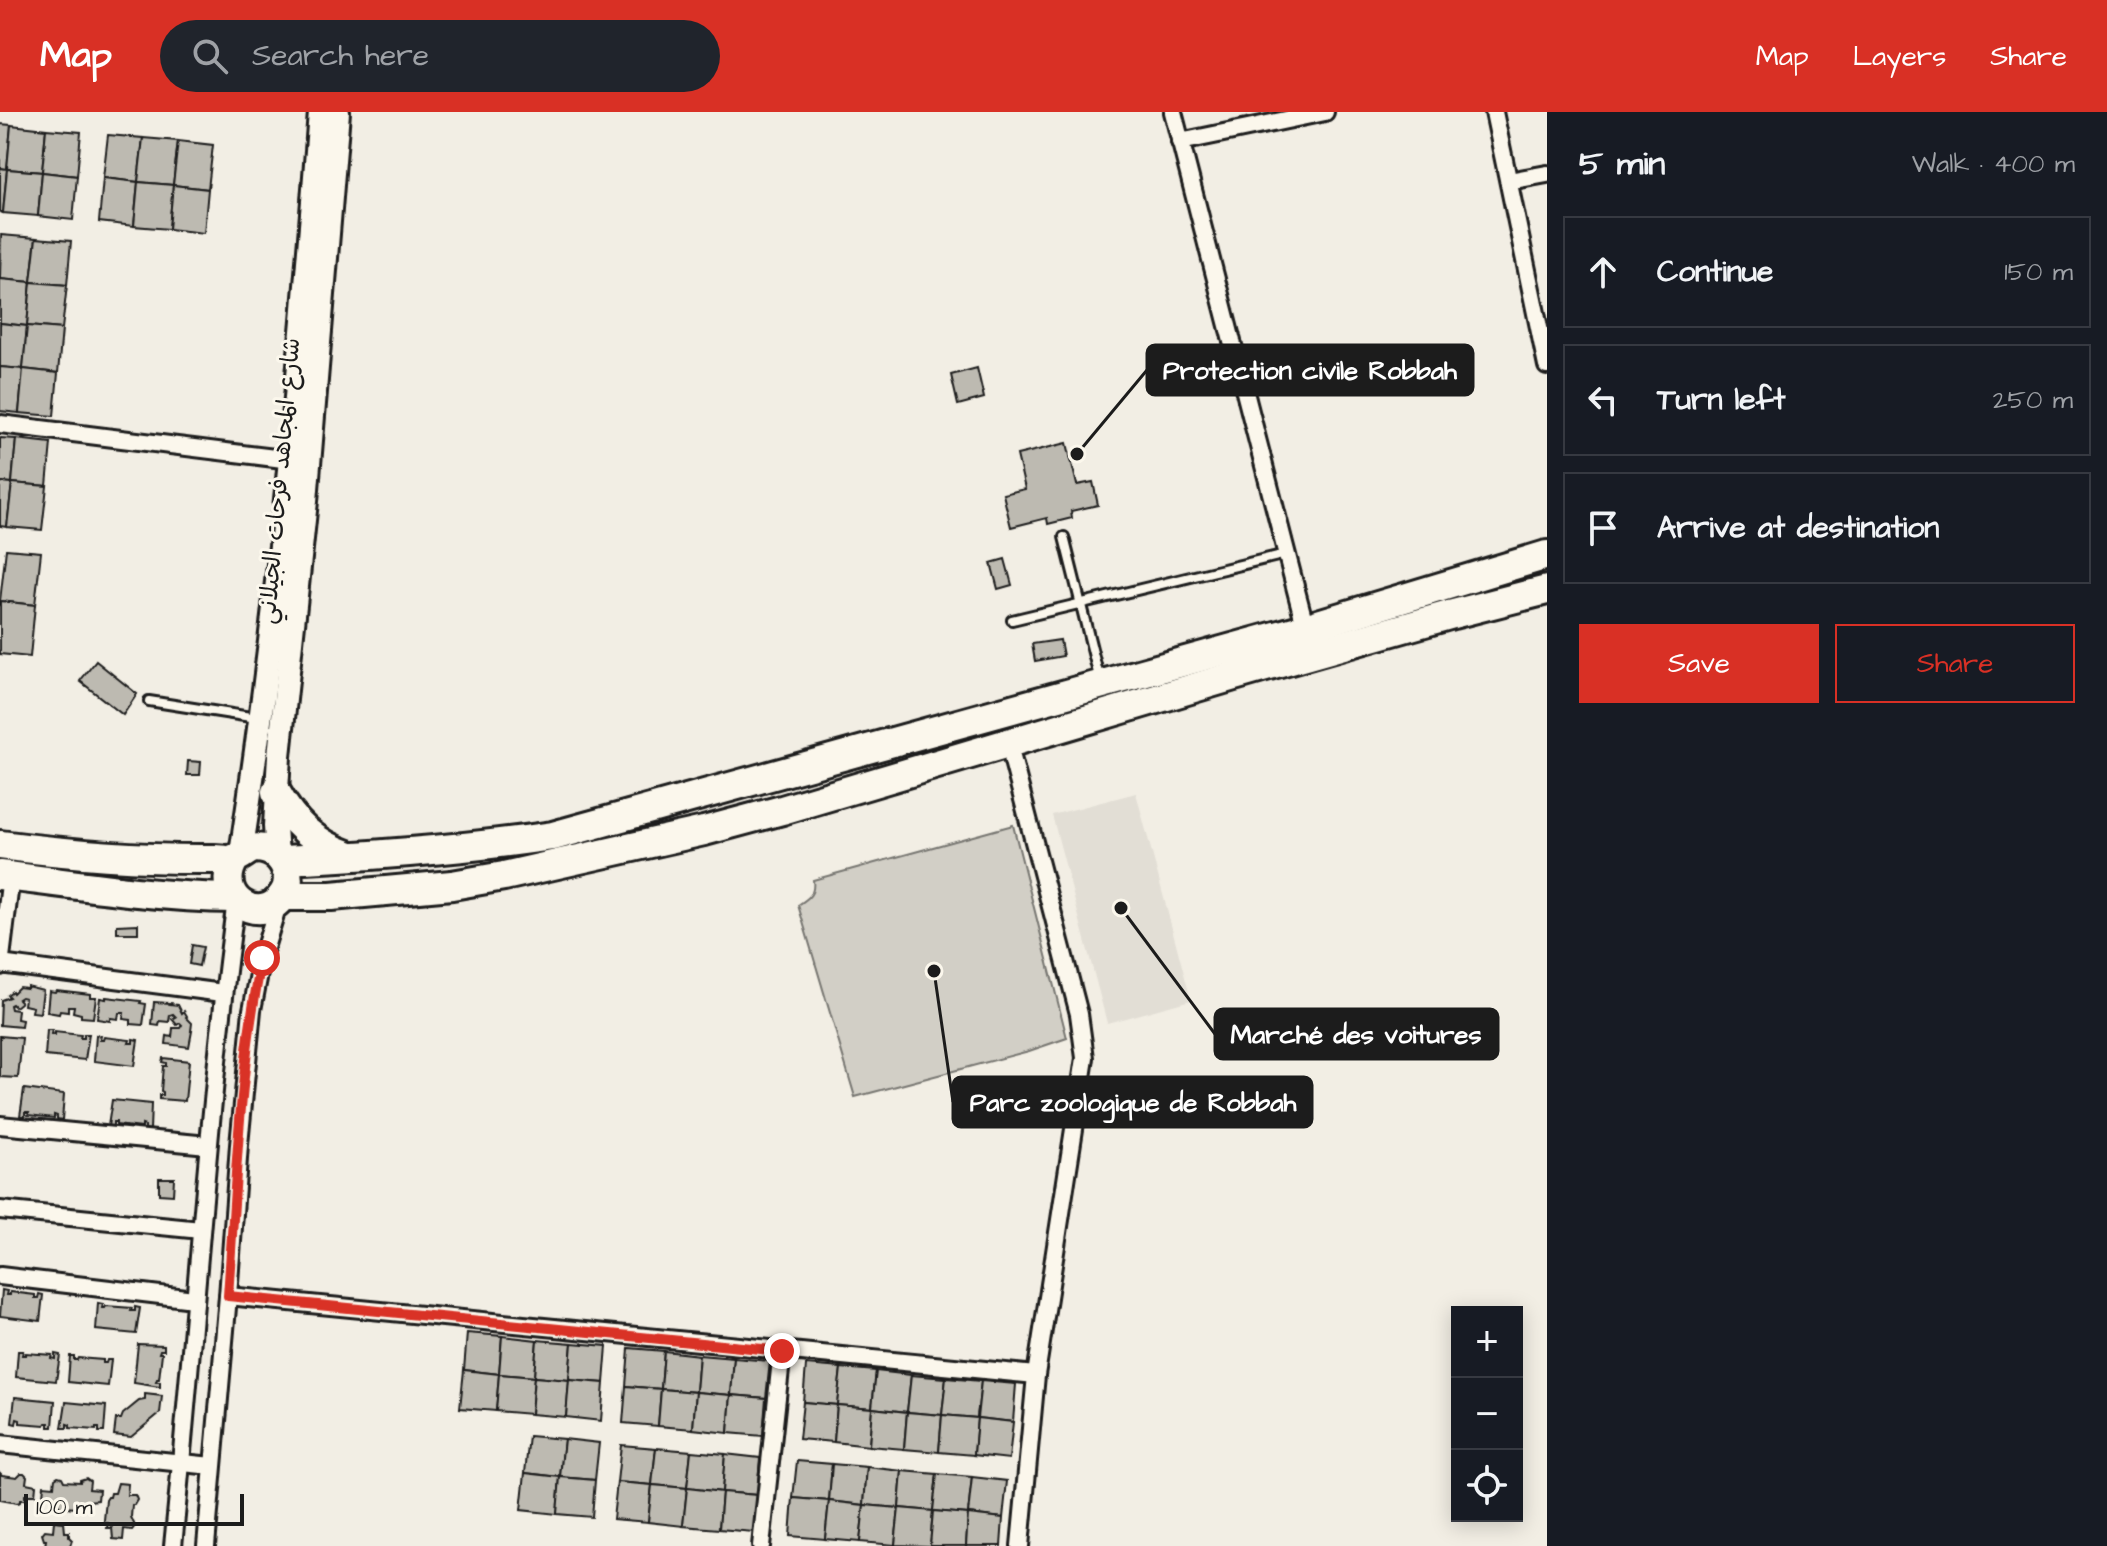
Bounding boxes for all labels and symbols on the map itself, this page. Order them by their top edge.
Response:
street label: شارع المجاهد فرحات الجيلاني [251,336,312,626]
callout: Protection civile Robbah [1147,345,1473,395]
text: Protection civile Robbah [1163,353,1458,389]
route start [244,940,280,976]
callout: Marché des voitures [1215,1009,1498,1059]
text: Marché des voitures [1231,1017,1481,1053]
callout: Parc zoologique de Robbah [953,1077,1312,1127]
text: Parc zoologique de Robbah [970,1085,1297,1124]
route end [764,1333,800,1369]
scale bar [24,1490,244,1526]

